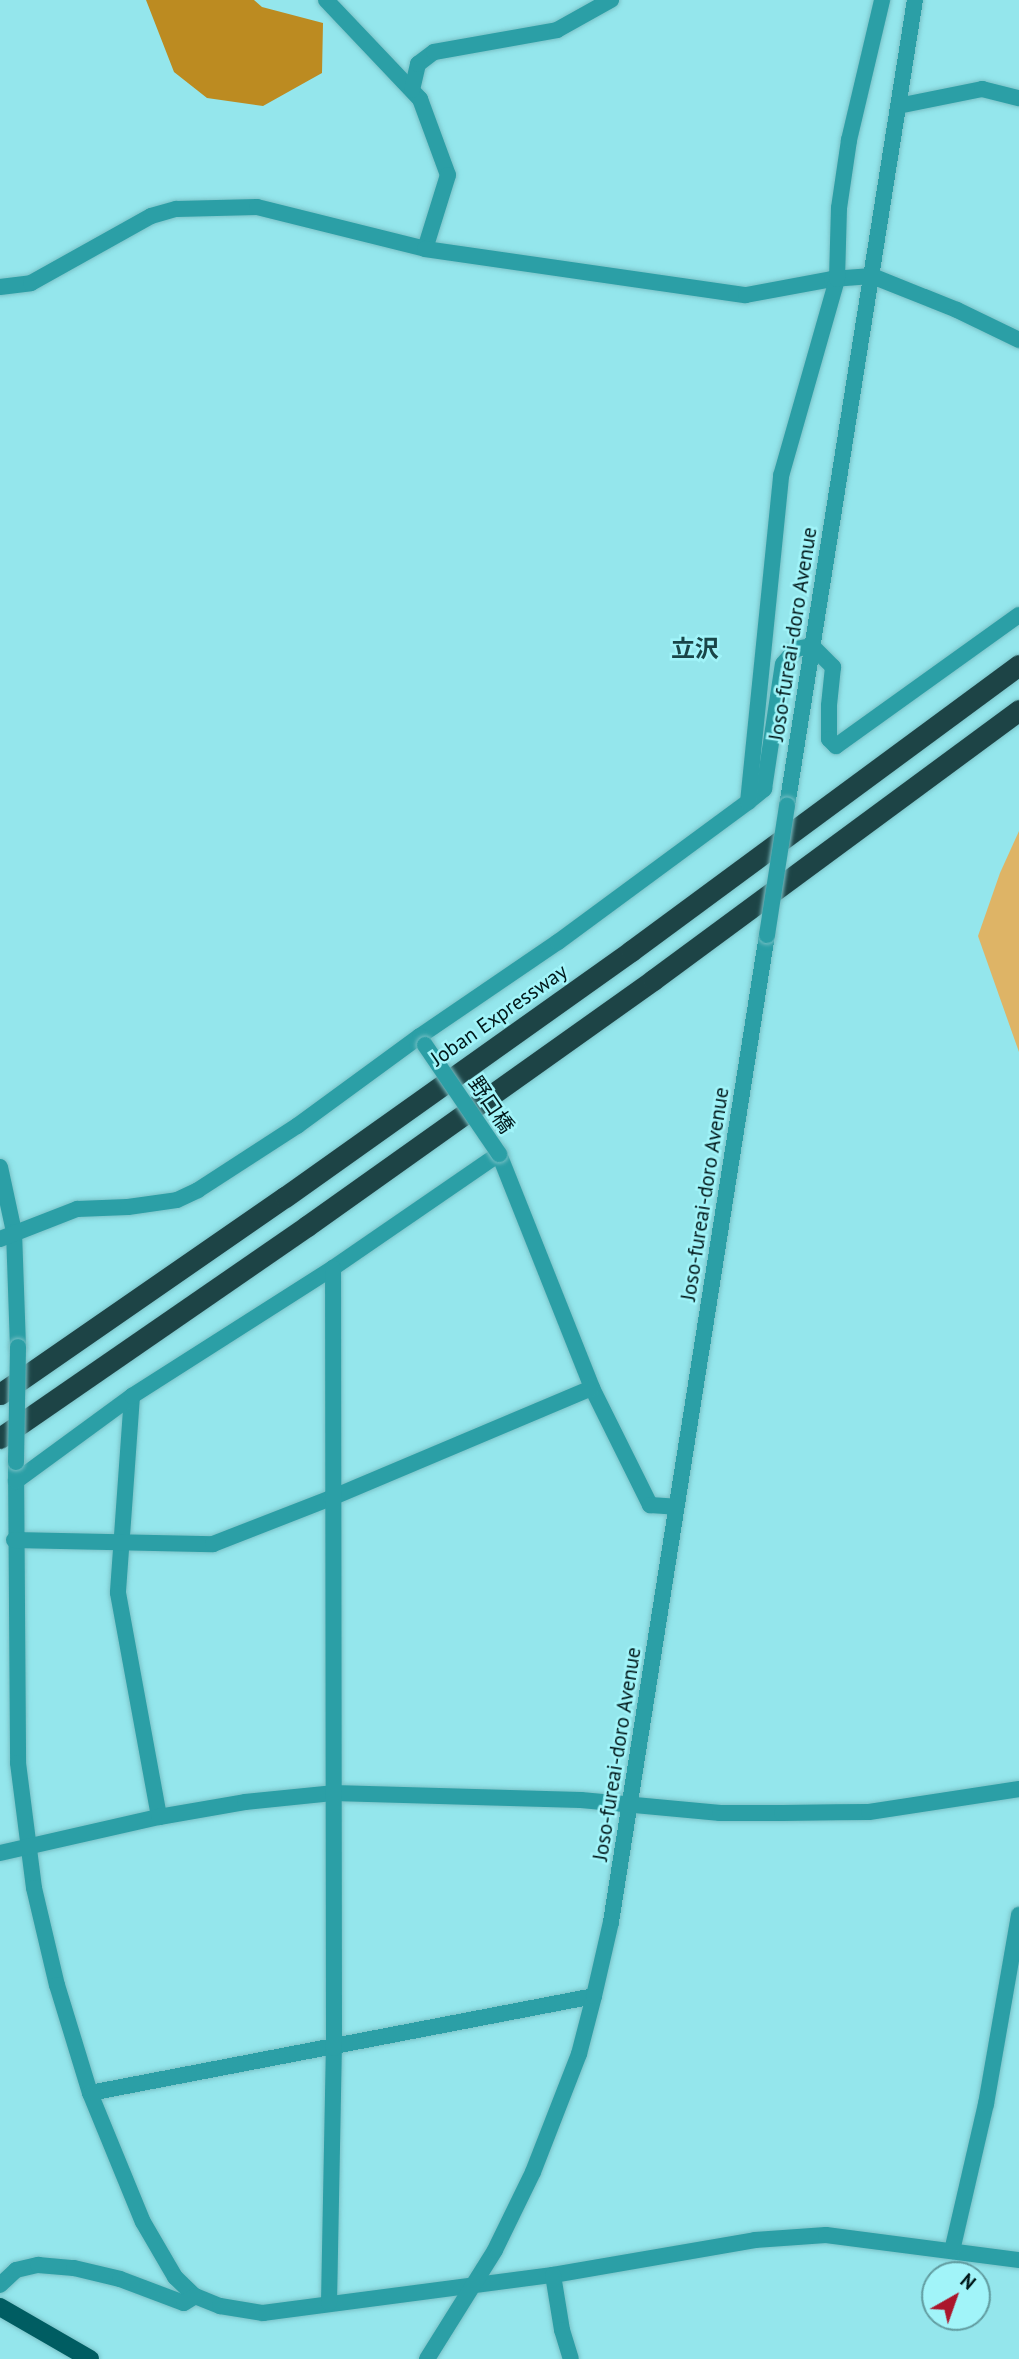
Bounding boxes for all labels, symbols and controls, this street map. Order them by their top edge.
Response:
street label: Joso-fureai-doro Avenue [764,525,822,743]
district label: 立沢 [671,635,719,663]
street label: Joban Expressway [426,959,572,1071]
street label: 野口橋 [463,1072,519,1138]
street label: Joso-fureai-doro Avenue [676,1085,734,1303]
street label: Joso-fureai-doro Avenue [588,1645,646,1863]
north arrow [921,2261,991,2331]
text: N [956,2268,981,2295]

